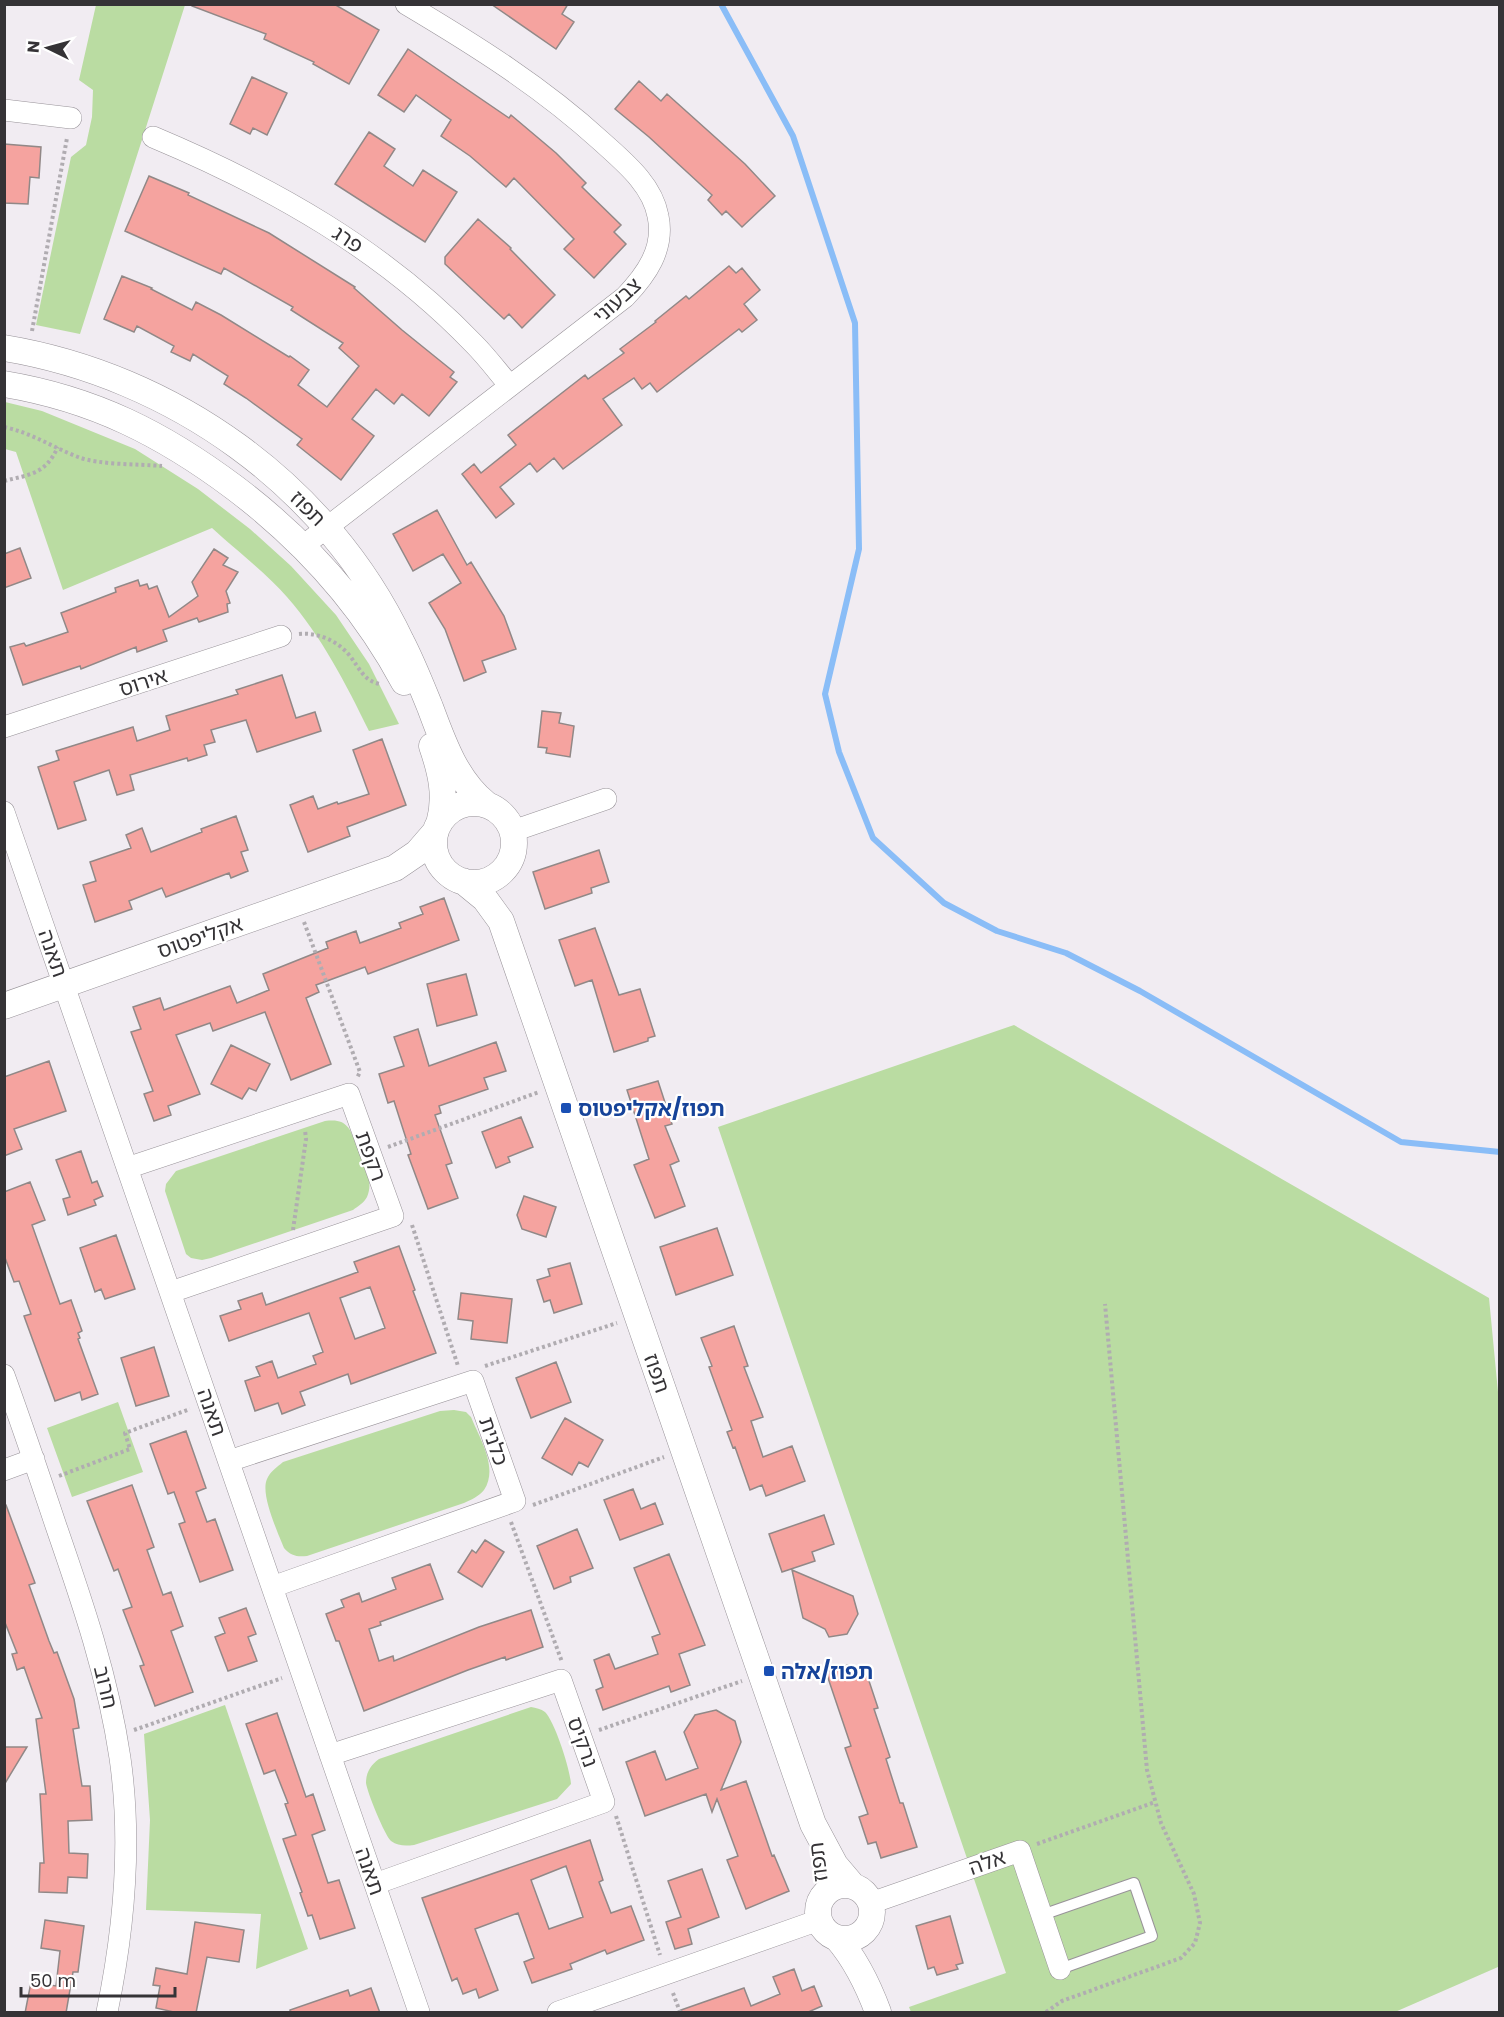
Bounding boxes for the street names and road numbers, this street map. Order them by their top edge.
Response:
street label: פרג [327,218,369,260]
street label: צבעוני [587,271,647,329]
street label: תפוז [284,484,332,532]
street label: אירוס [115,661,171,703]
street label: אקליפטוס [153,909,247,965]
street label: תאנה [31,925,75,981]
street label: רקפת [349,1127,393,1185]
street label: תפוז [637,1349,677,1397]
street label: תאנה [190,1384,234,1440]
street label: כלנית [472,1413,516,1469]
street label: חרוב [87,1663,125,1711]
street label: נרקיס [561,1713,605,1771]
street label: תפוז [801,1841,835,1883]
street label: אלה [965,1842,1009,1882]
street label: תאנה [348,1843,392,1899]

